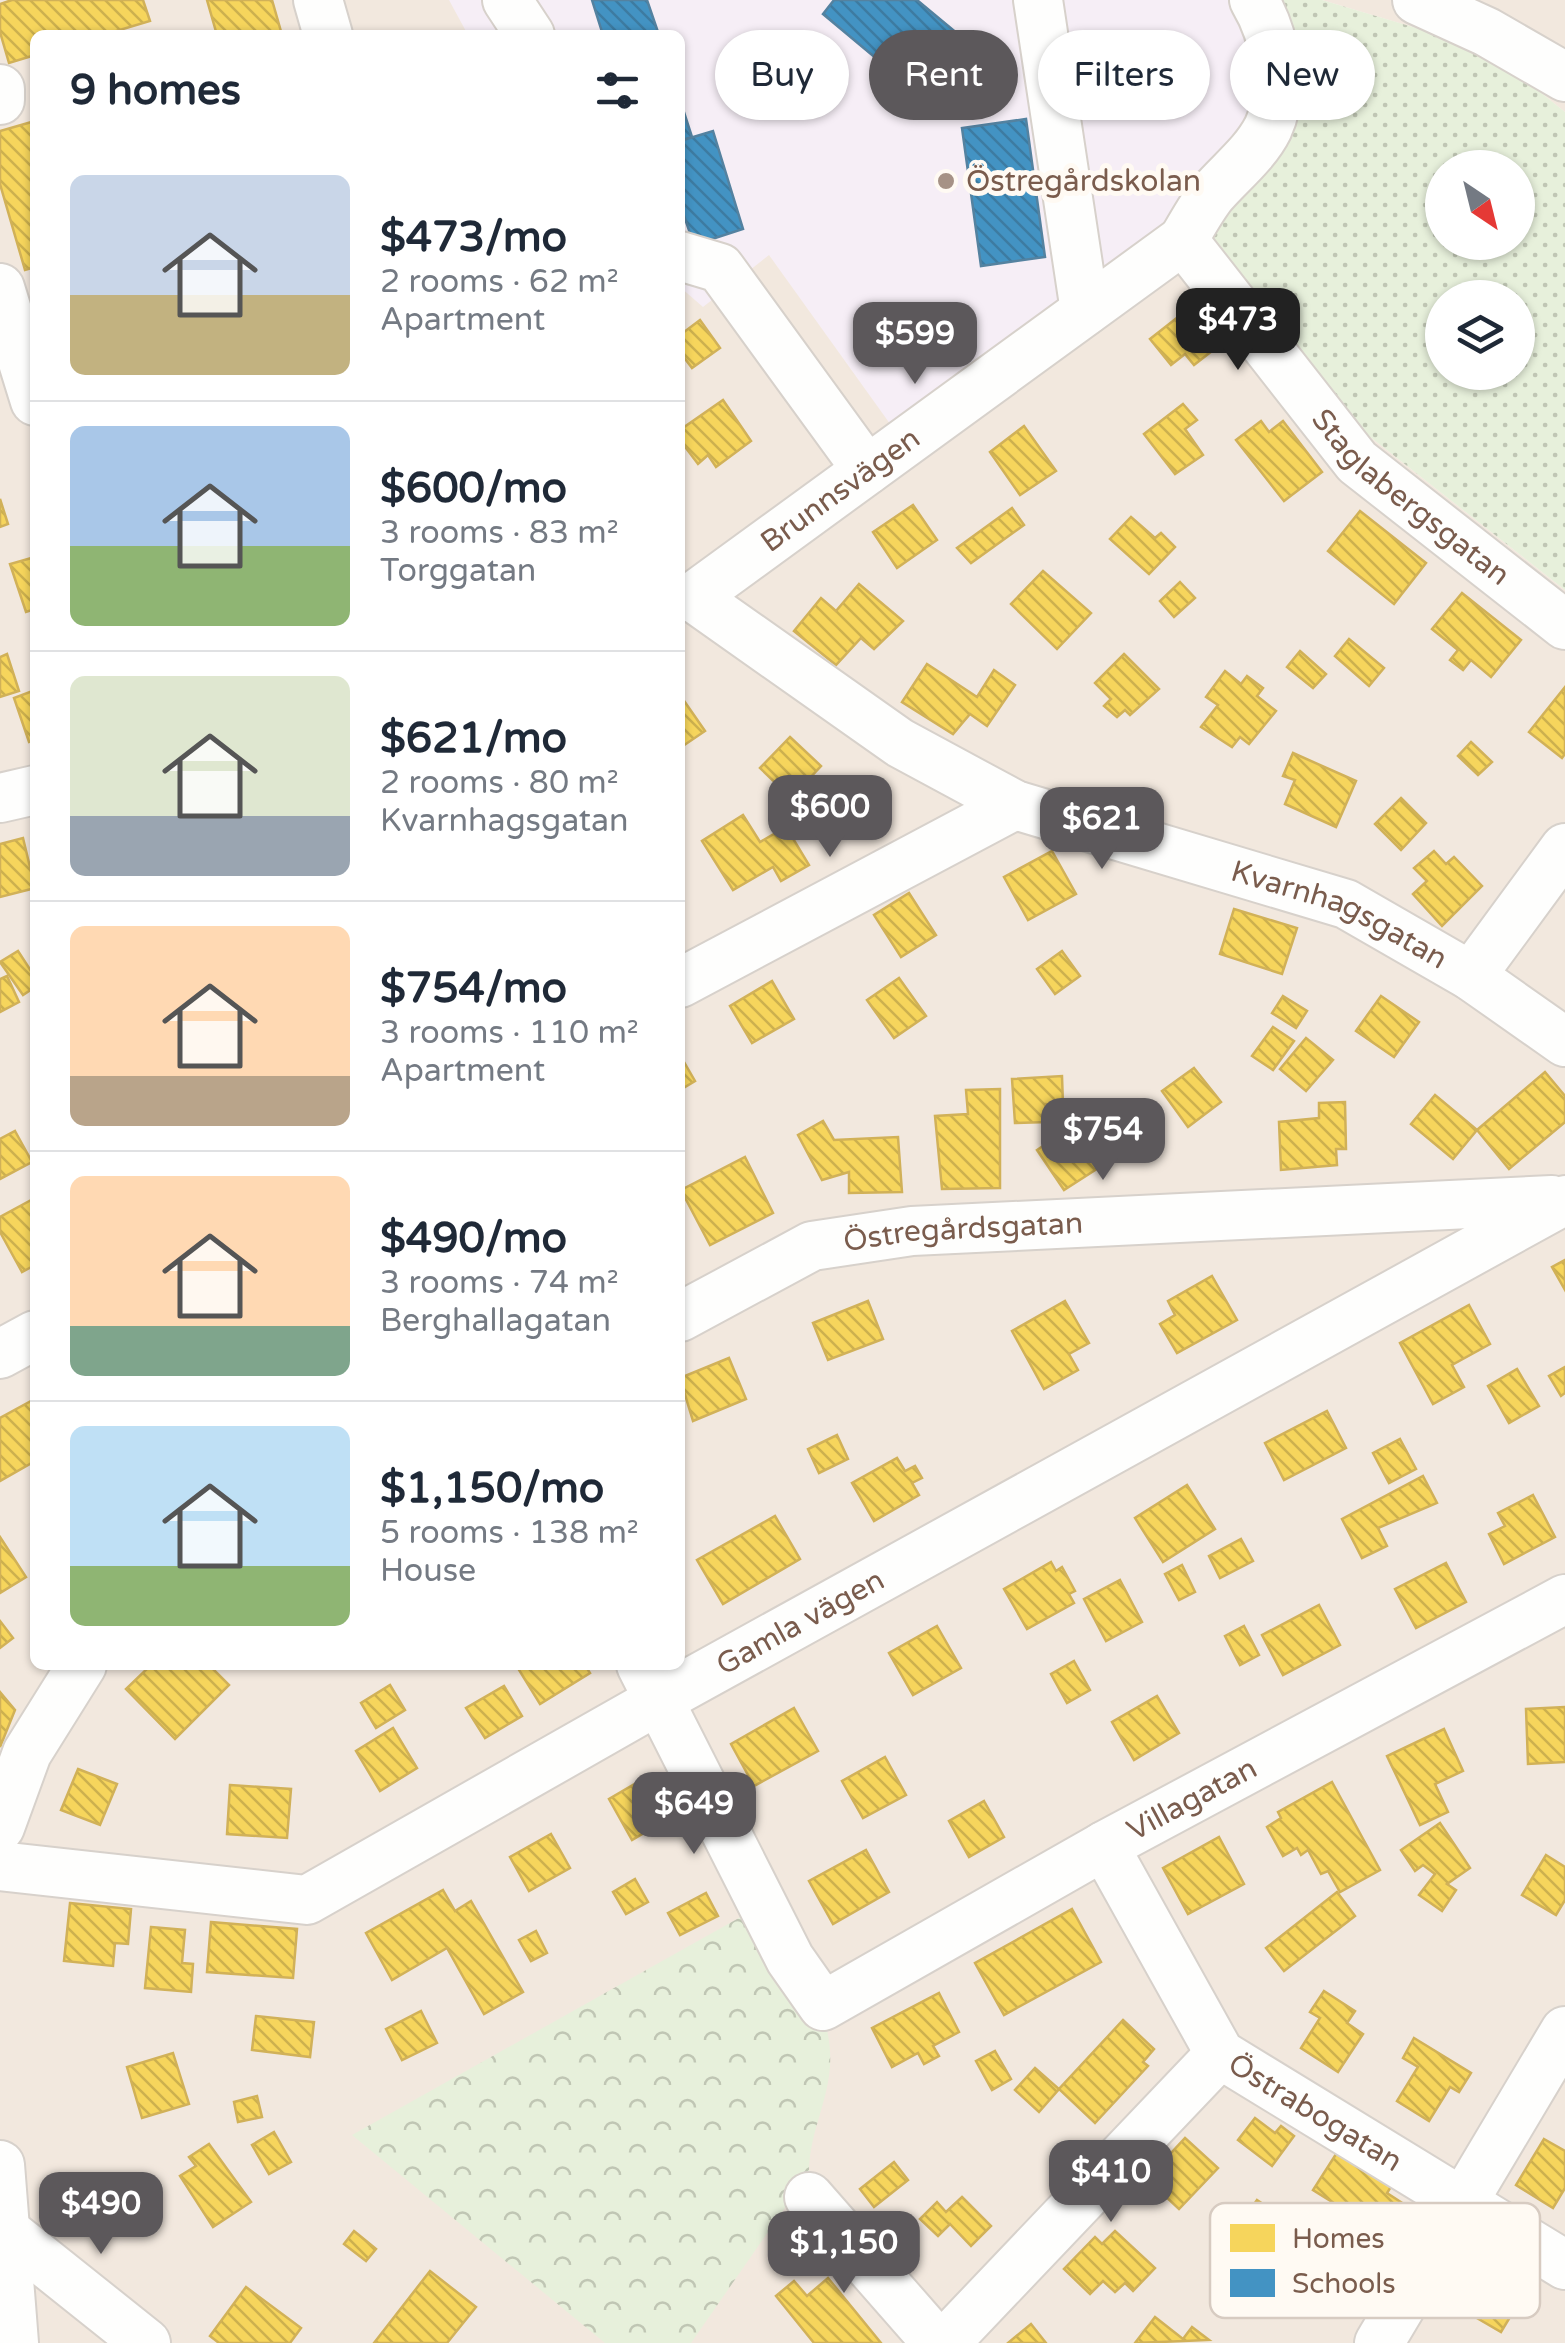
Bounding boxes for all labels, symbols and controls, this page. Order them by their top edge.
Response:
chip: Buy [715,30,849,120]
chip: Rent [869,30,1018,120]
chip: Filters [1038,30,1210,120]
chip: New [1230,30,1375,120]
icon: filters [590,63,645,118]
text: 9 homes [70,65,241,116]
north arrow [1425,150,1535,260]
map controls [1425,150,1535,390]
place label: Östregårdskolan [966,163,1201,200]
marker: Östregårdskolan [935,170,957,192]
text: $473/mo [380,212,567,263]
icon: home [150,215,270,335]
text: 2 rooms · 62 m² [380,263,619,301]
button: layers [1425,280,1535,390]
pin: $473 [1179,288,1297,373]
text: Apartment [380,301,545,339]
text: $473 [1198,301,1278,339]
pin: $599 [856,302,974,387]
text: $599 [875,315,955,353]
street label: Staglabergsgatan [1304,401,1517,593]
street label: Brunnsvägen [753,420,927,560]
text: $600/mo [380,463,567,514]
icon: home [150,466,270,586]
text: 3 rooms · 83 m² [380,514,619,552]
text: Torggatan [380,552,536,590]
text: $621/mo [380,713,567,764]
icon: home [150,716,270,836]
text: 2 rooms · 80 m² [380,764,619,802]
pin: $600 [771,775,889,860]
pin: $621 [1043,787,1161,872]
text: $600 [790,788,870,826]
text: $621 [1062,800,1142,838]
text: Kvarnhagsgatan [380,802,628,840]
street label: Kvarnhagsgatan [1227,852,1454,977]
text: $754/mo [380,963,567,1014]
icon: home [150,966,270,1086]
text: 3 rooms · 110 m² [380,1014,639,1052]
text: Apartment [380,1052,545,1090]
pin: $754 [1044,1098,1162,1183]
text: $754 [1063,1111,1143,1149]
street label: Östregårdsgatan [841,1204,1084,1260]
text: $490/mo [380,1213,567,1264]
icon: home [150,1216,270,1336]
text: 3 rooms · 74 m² [380,1264,619,1302]
text: Berghallagatan [380,1302,611,1340]
text: $1,150/mo [380,1463,604,1514]
icon: home [150,1466,270,1586]
text: 5 rooms · 138 m² [380,1514,639,1552]
text: House [380,1552,476,1590]
street label: Gamla vägen [710,1561,891,1683]
street label: Villagatan [1121,1749,1263,1849]
pin: $649 [635,1772,753,1857]
text: $649 [654,1785,734,1823]
street label: Östrabogatan [1221,2045,1409,2180]
pin: $410 [1052,2140,1170,2225]
text: $410 [1071,2153,1151,2191]
pin: $490 [42,2172,160,2257]
text: $490 [61,2185,141,2223]
legend [1210,2203,1540,2318]
pin: $1,150 [763,2211,925,2296]
text: Homes [1292,2222,1385,2256]
text: $1,150 [790,2224,898,2262]
text: Schools [1292,2267,1396,2301]

